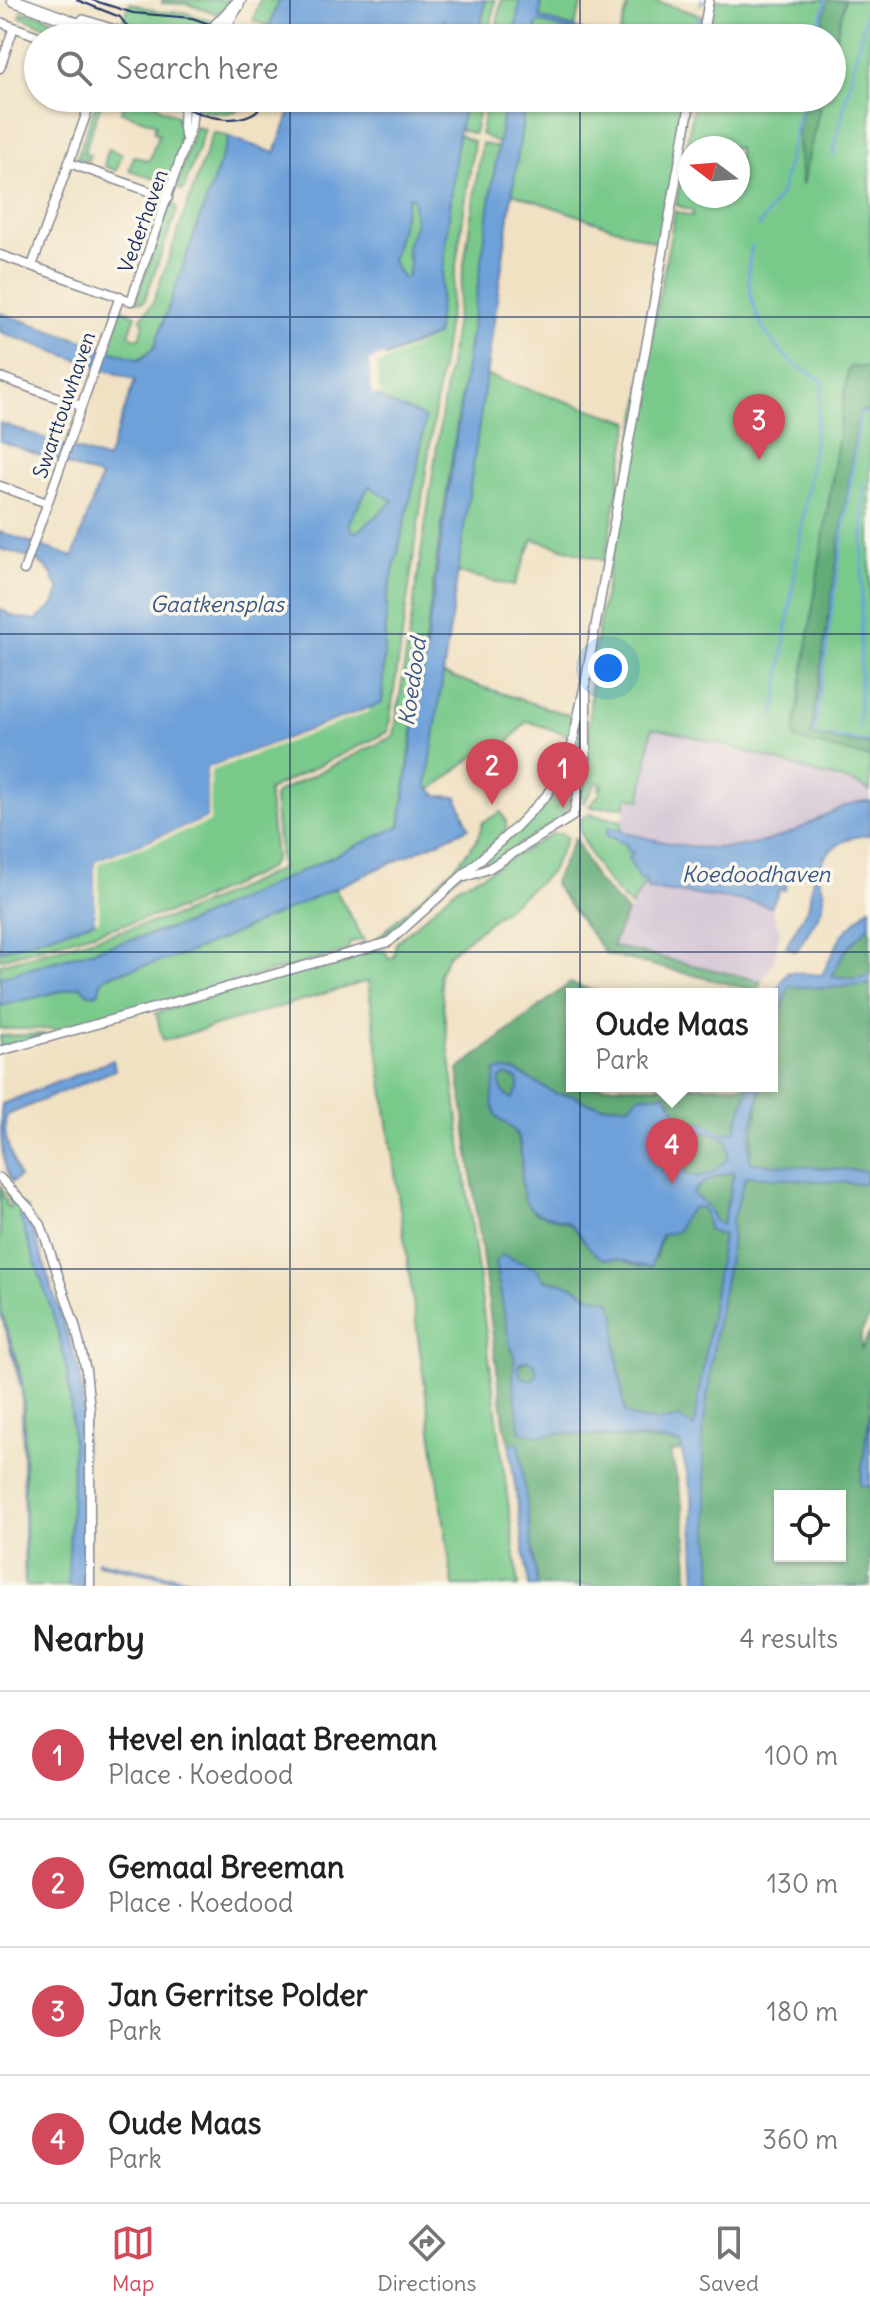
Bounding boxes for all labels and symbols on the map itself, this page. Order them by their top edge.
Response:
north arrow [678,136,750,208]
street label: Vederhaven [112,166,173,276]
street label: Swarttouwhaven [27,328,100,481]
pin: 3 [733,394,785,460]
water label: Gaatkensplas [150,590,286,618]
water label: Koedood [392,633,432,728]
your location [588,648,628,688]
pin: 2 [466,739,518,805]
pin: 1 [537,742,589,808]
water label: Koedoodhaven [682,860,832,888]
pin: 4 [646,1118,698,1184]

